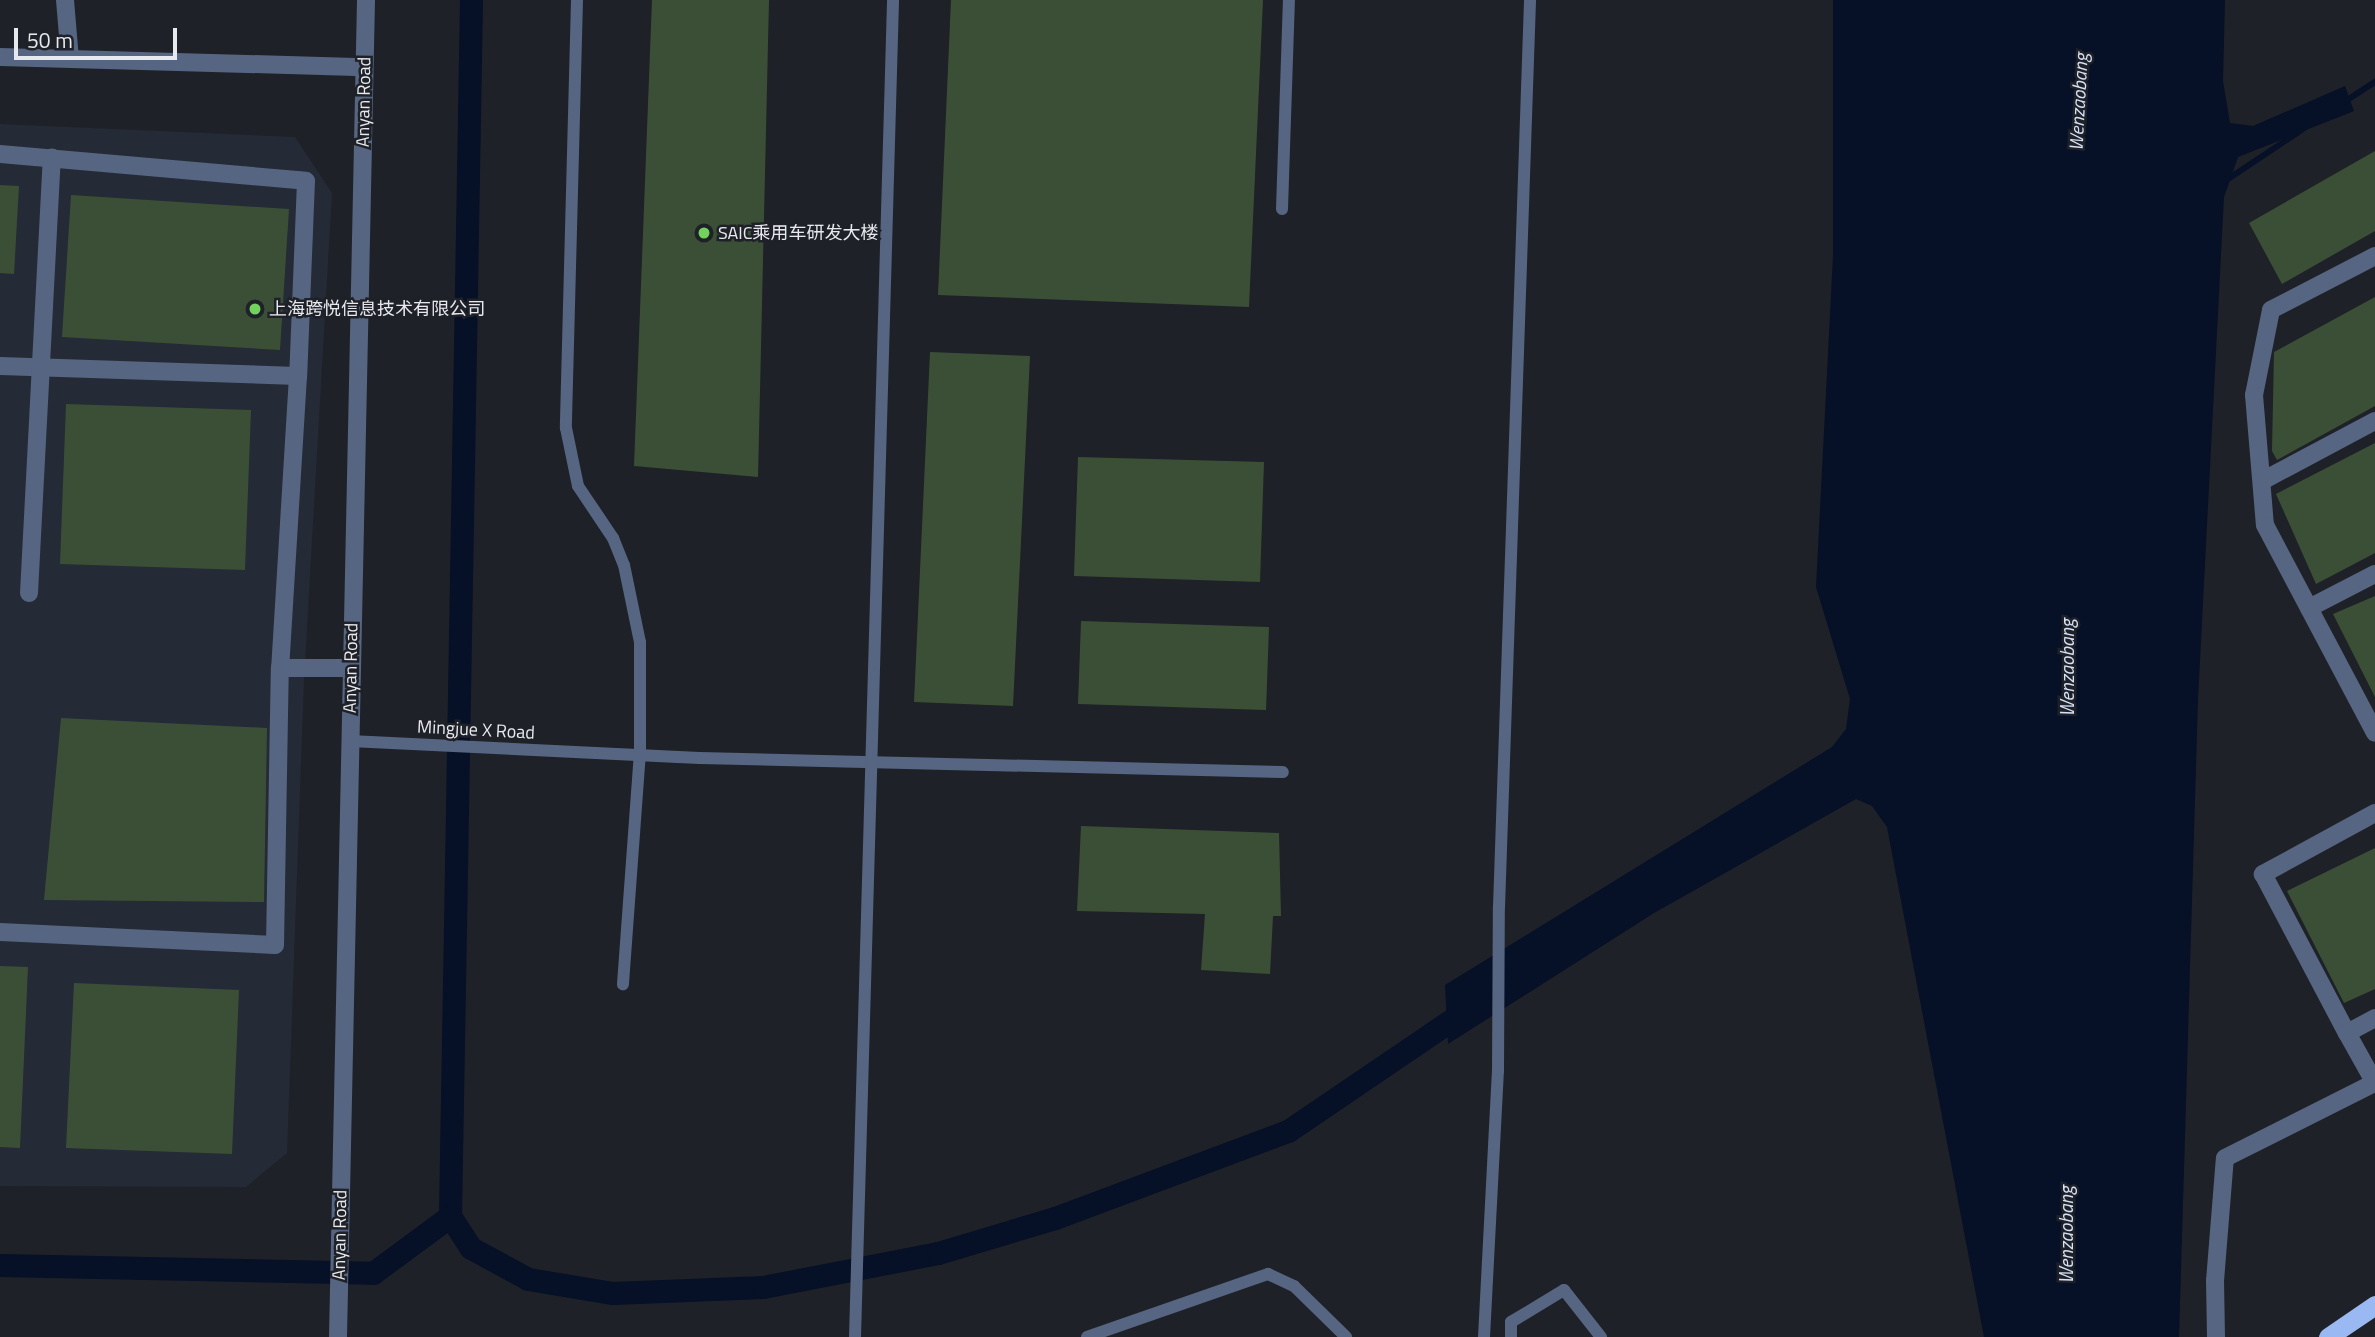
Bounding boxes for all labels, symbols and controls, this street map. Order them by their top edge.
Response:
scale bar [18,14,180,58]
text: 50 m [27,24,73,56]
water label: Wenzaobang [2064,53,2092,151]
street label: Anyan Road [352,57,376,147]
place label: SAIC乘用车研发大楼 [718,222,879,244]
marker: SAIC乘用车研发大楼 [696,225,712,241]
place label: 上海跨悦信息技术有限公司 [269,298,485,320]
marker: 上海跨悦信息技术有限公司 [247,301,263,317]
water label: Wenzaobang [2056,619,2078,717]
street label: Anyan Road [339,623,363,713]
street label: Mingjue X Road [417,716,535,744]
water label: Wenzaobang [2055,1186,2077,1284]
street label: Anyan Road [328,1190,352,1280]

